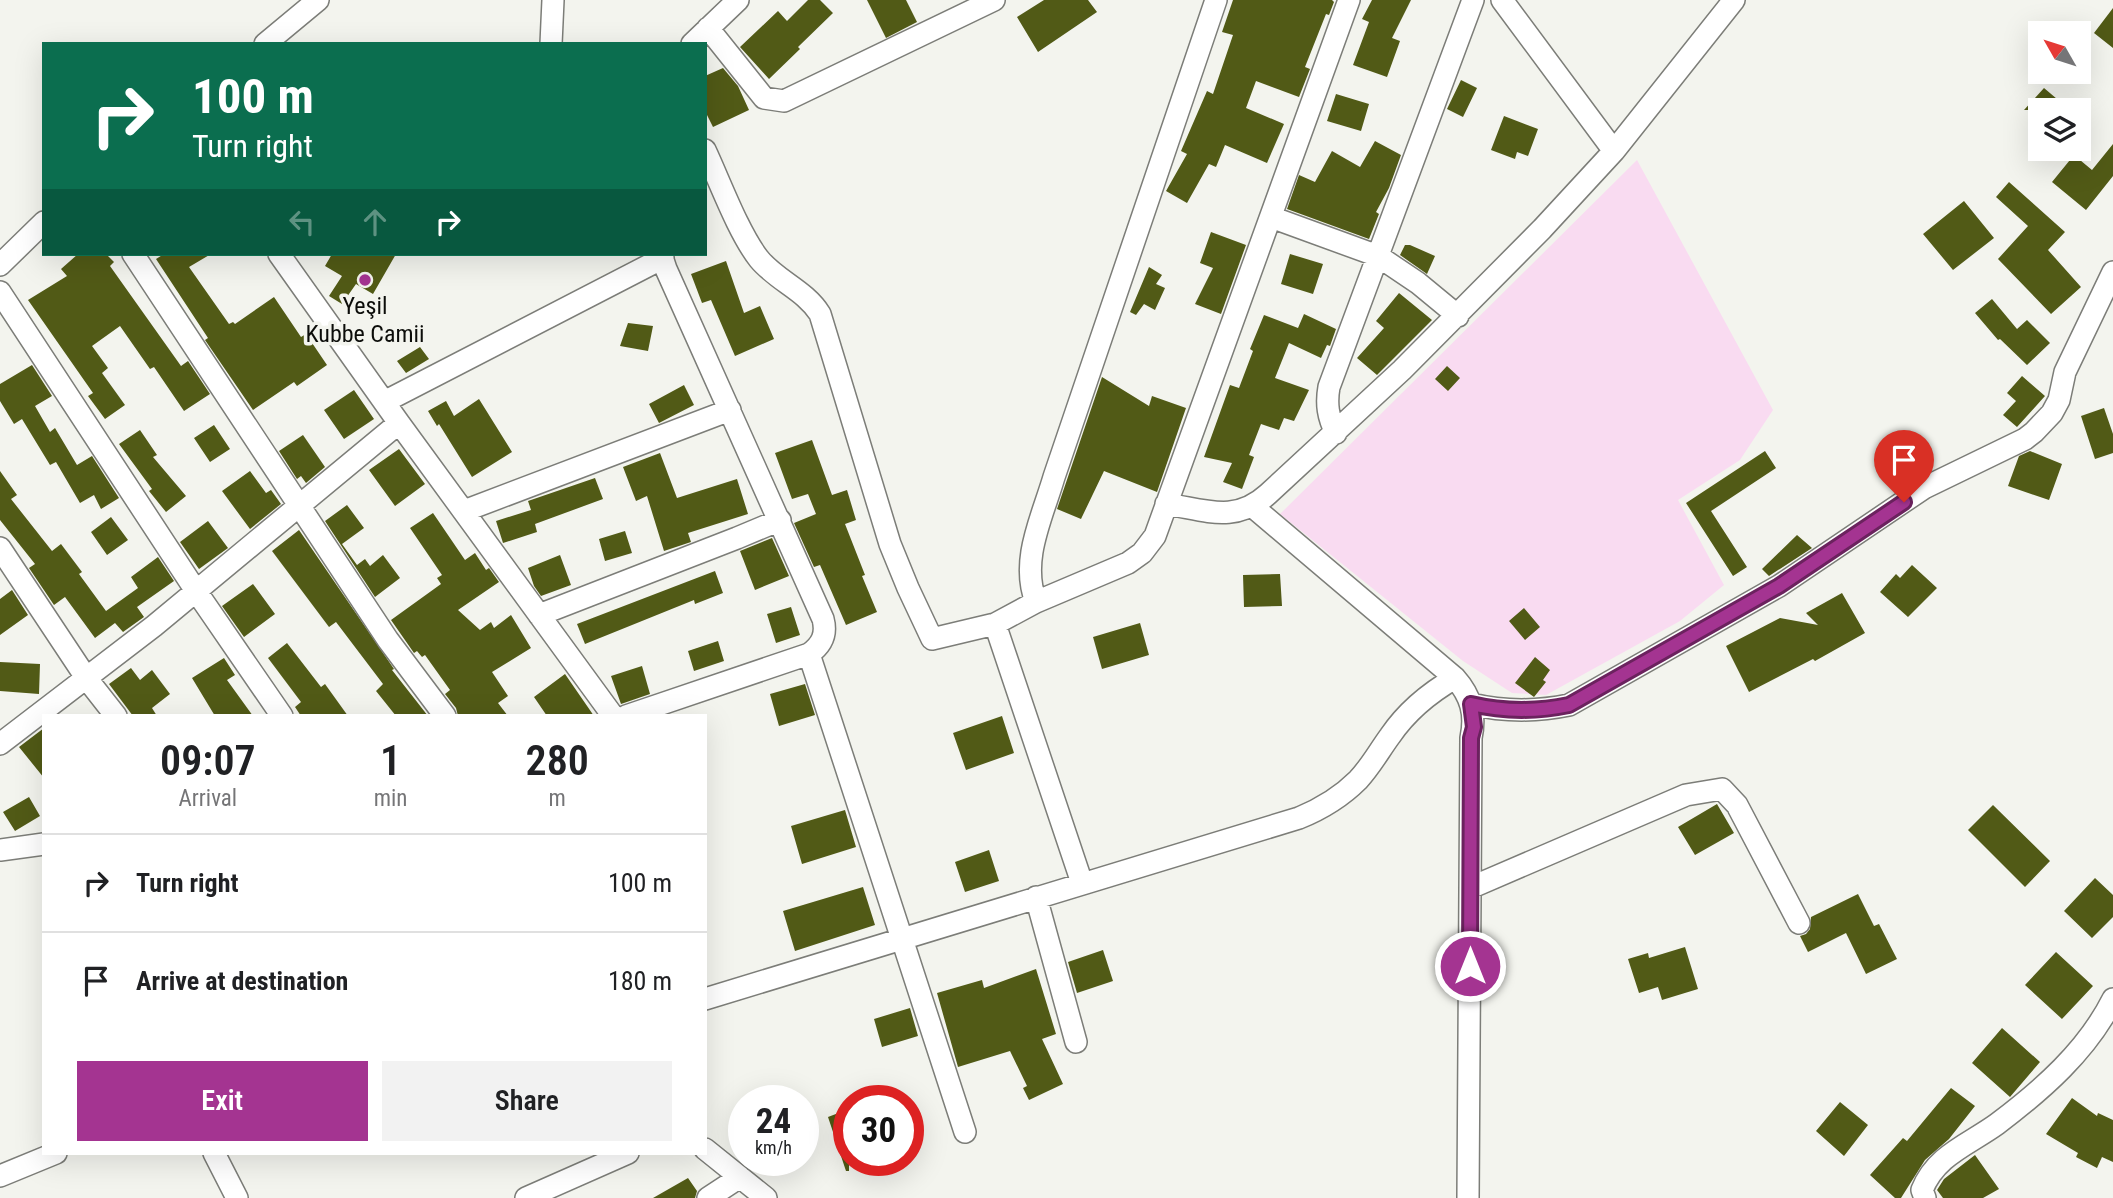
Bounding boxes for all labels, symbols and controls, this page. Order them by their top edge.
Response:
north arrow [2028,21,2091,84]
map controls [2028,21,2091,161]
text: 100 m [192,68,314,125]
icon: right [77,70,168,161]
button: layers [2028,98,2091,161]
text: Turn right [192,127,313,165]
icon: left [283,203,321,241]
icon: ahead [356,203,394,241]
icon: right [429,203,467,241]
marker: Yeşil Kubbe Camii [357,272,373,288]
place label: Yeşil Kubbe Camii [305,292,425,348]
pin [1874,430,1934,502]
icon: arrive [1885,441,1923,479]
text: 09:07 [160,736,256,785]
text: 1 [380,736,401,785]
text: 280 [526,736,589,785]
text: Arrival [179,785,237,812]
text: min [374,785,407,812]
text: m [549,785,566,812]
icon: right [77,864,115,902]
text: Turn right [136,868,238,898]
text: 100 m [608,868,672,898]
position arrow [1433,929,1507,1003]
icon: arrive [77,962,115,1000]
text: Arrive at destination [136,966,348,996]
text: 180 m [608,966,672,996]
button: Exit [77,1061,368,1141]
button: Share [382,1061,672,1141]
speed limit sign: 30 [833,1085,924,1176]
text: 24 [756,1101,791,1142]
text: km/h [755,1137,792,1158]

